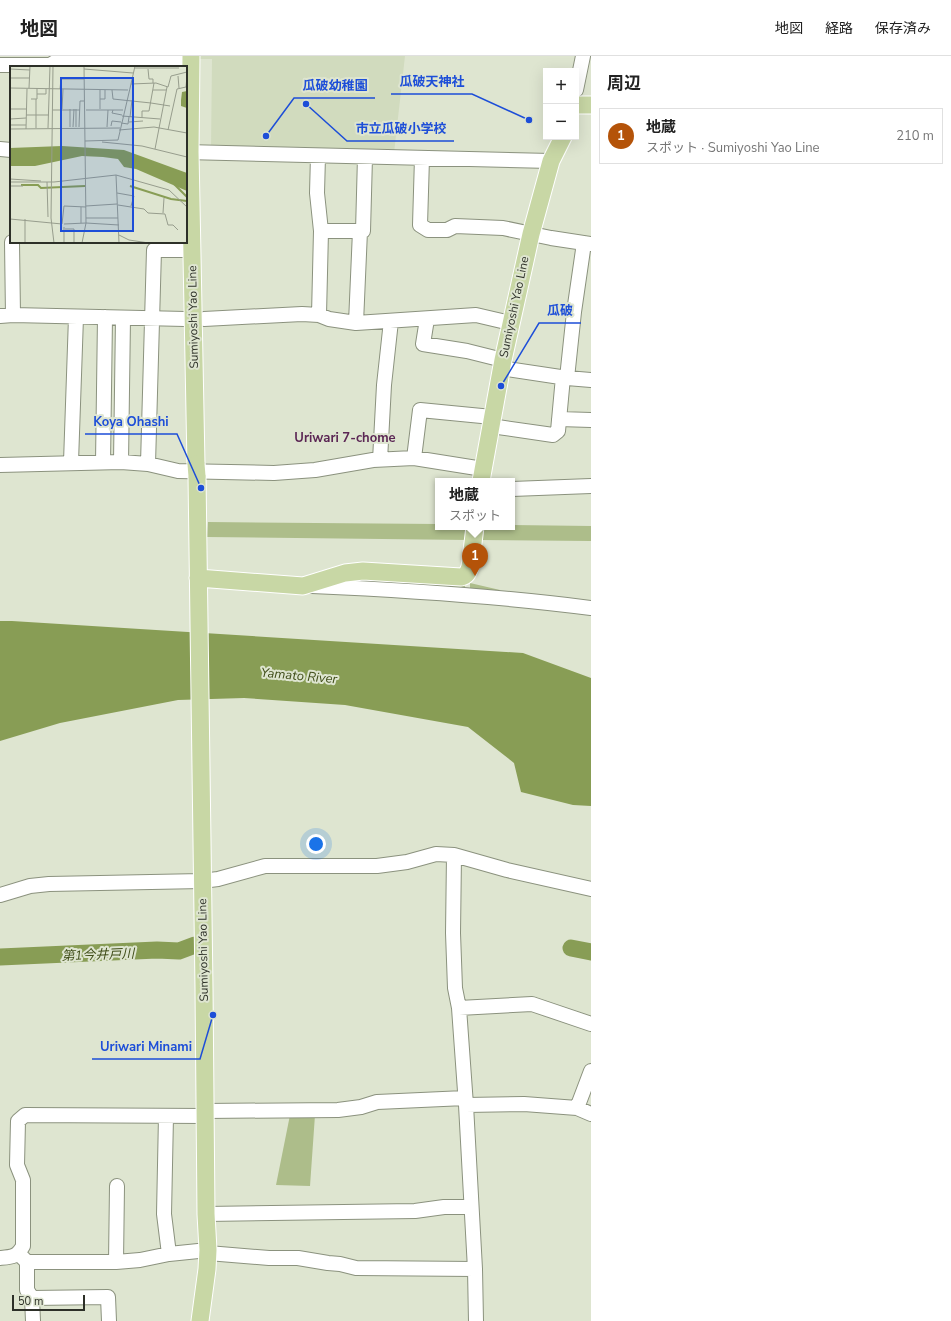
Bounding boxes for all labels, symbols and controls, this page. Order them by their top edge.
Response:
text: 地図 [20,16,58,42]
text: 地図 [775,19,803,38]
text: 経路 [825,19,853,38]
text: 保存済み [875,19,931,38]
inset map [10,66,187,243]
map controls [543,68,579,140]
button: + [543,68,579,104]
callout: 瓜破天神社 [391,69,472,94]
text: 周辺 [607,72,641,95]
callout: 瓜破幼稚園 [294,73,375,98]
text: 瓜破天神社 [399,73,465,91]
text: 瓜破幼稚園 [302,77,368,95]
button: − [543,104,579,140]
callout: 市立瓜破小学校 [347,116,454,141]
text: 地蔵 [646,117,676,137]
text: 市立瓜破小学校 [355,120,447,138]
text: 1 [617,127,625,145]
text: 210 m [896,127,934,145]
text: スポット · Sumiyoshi Yao Line [646,139,819,157]
street label: Sumiyoshi Yao Line [495,255,533,359]
street label: Sumiyoshi Yao Line [184,265,202,369]
callout: 瓜破 [539,298,581,323]
text: 瓜破 [547,302,573,320]
callout: Koya Ohashi [85,409,177,434]
text: Koya Ohashi [93,413,169,431]
district label: Uriwari 7-chome [294,429,396,447]
popup [435,478,515,530]
text: 地蔵 [449,485,479,505]
text: スポット [449,507,501,525]
pin: 1 [462,543,488,576]
water label: Yamato River [260,664,338,688]
your location [306,834,326,854]
street label: Sumiyoshi Yao Line [194,898,212,1002]
water label: 第1今井戸川 [61,945,137,965]
callout: Uriwari Minami [92,1034,200,1059]
text: Uriwari Minami [100,1038,192,1056]
scale bar [12,1293,85,1312]
text: 50 m [18,1294,43,1309]

